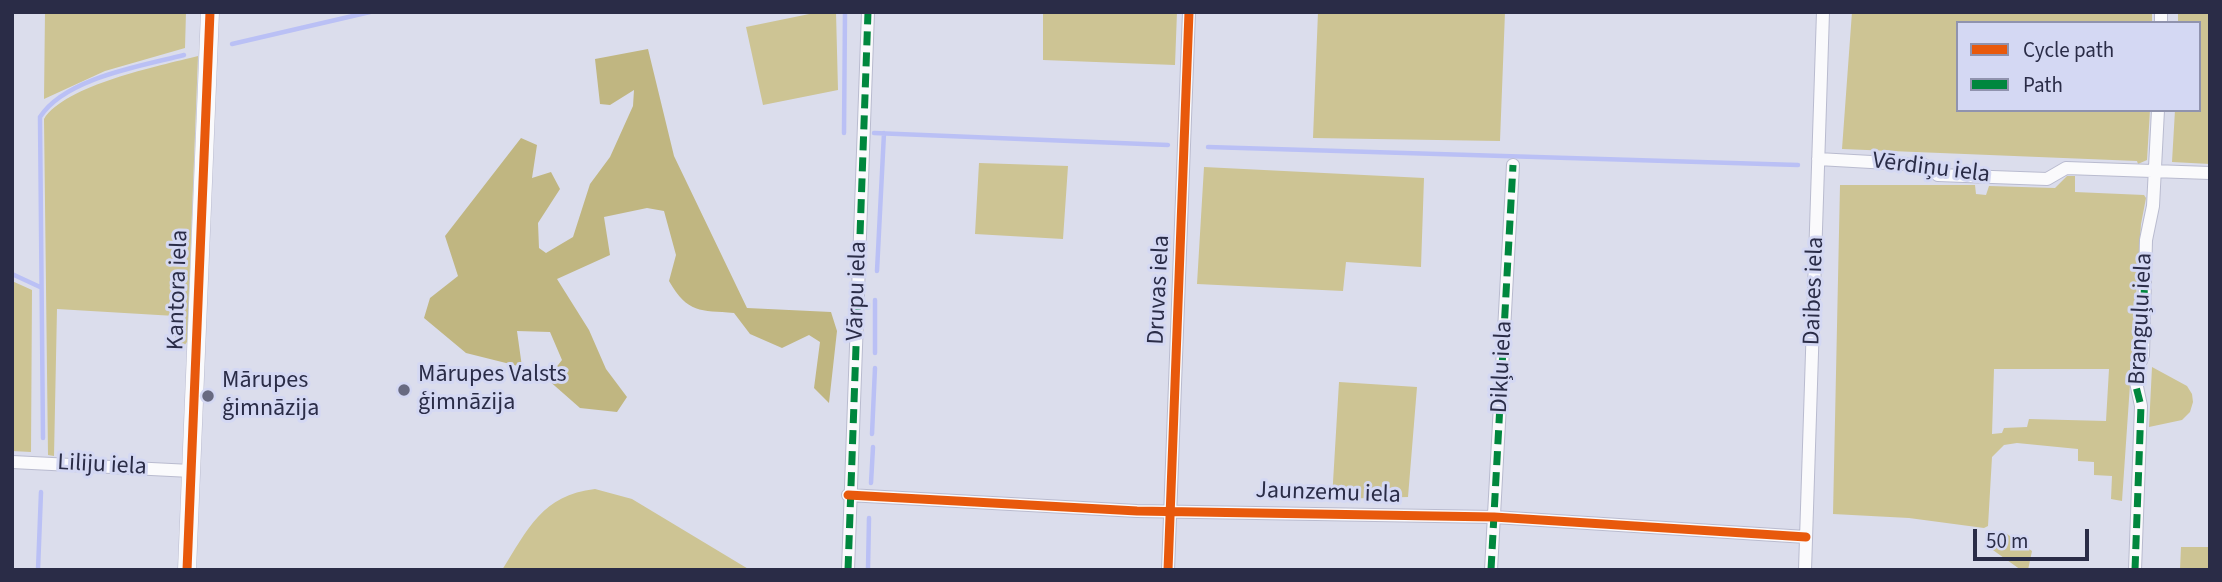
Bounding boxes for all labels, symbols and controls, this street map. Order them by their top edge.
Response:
legend [1956,21,2201,112]
text: Cycle path [2023,35,2114,65]
text: Path [2023,70,2063,100]
street label: Vērdiņu iela [1871,148,1991,190]
street label: Kantora iela [163,229,195,351]
street label: Druvas iela [1143,234,1177,346]
street label: Daibes iela [1799,236,1831,346]
street label: Vārpu iela [842,241,874,341]
street label: Branguļu iela [2124,252,2160,386]
street label: Dikļu iela [1486,320,1520,414]
place label: Mārupes Valsts ģimnāzija [418,362,567,418]
place label: Mārupes ģimnāzija [222,368,319,424]
marker: Mārupes Valsts ģimnāzija [396,382,412,398]
marker: Mārupes ģimnāzija [200,388,216,404]
street label: Liliju iela [57,449,147,483]
street label: Jaunzemu iela [1255,477,1401,511]
scale bar [1977,516,2092,560]
text: 50 m [1986,526,2028,556]

